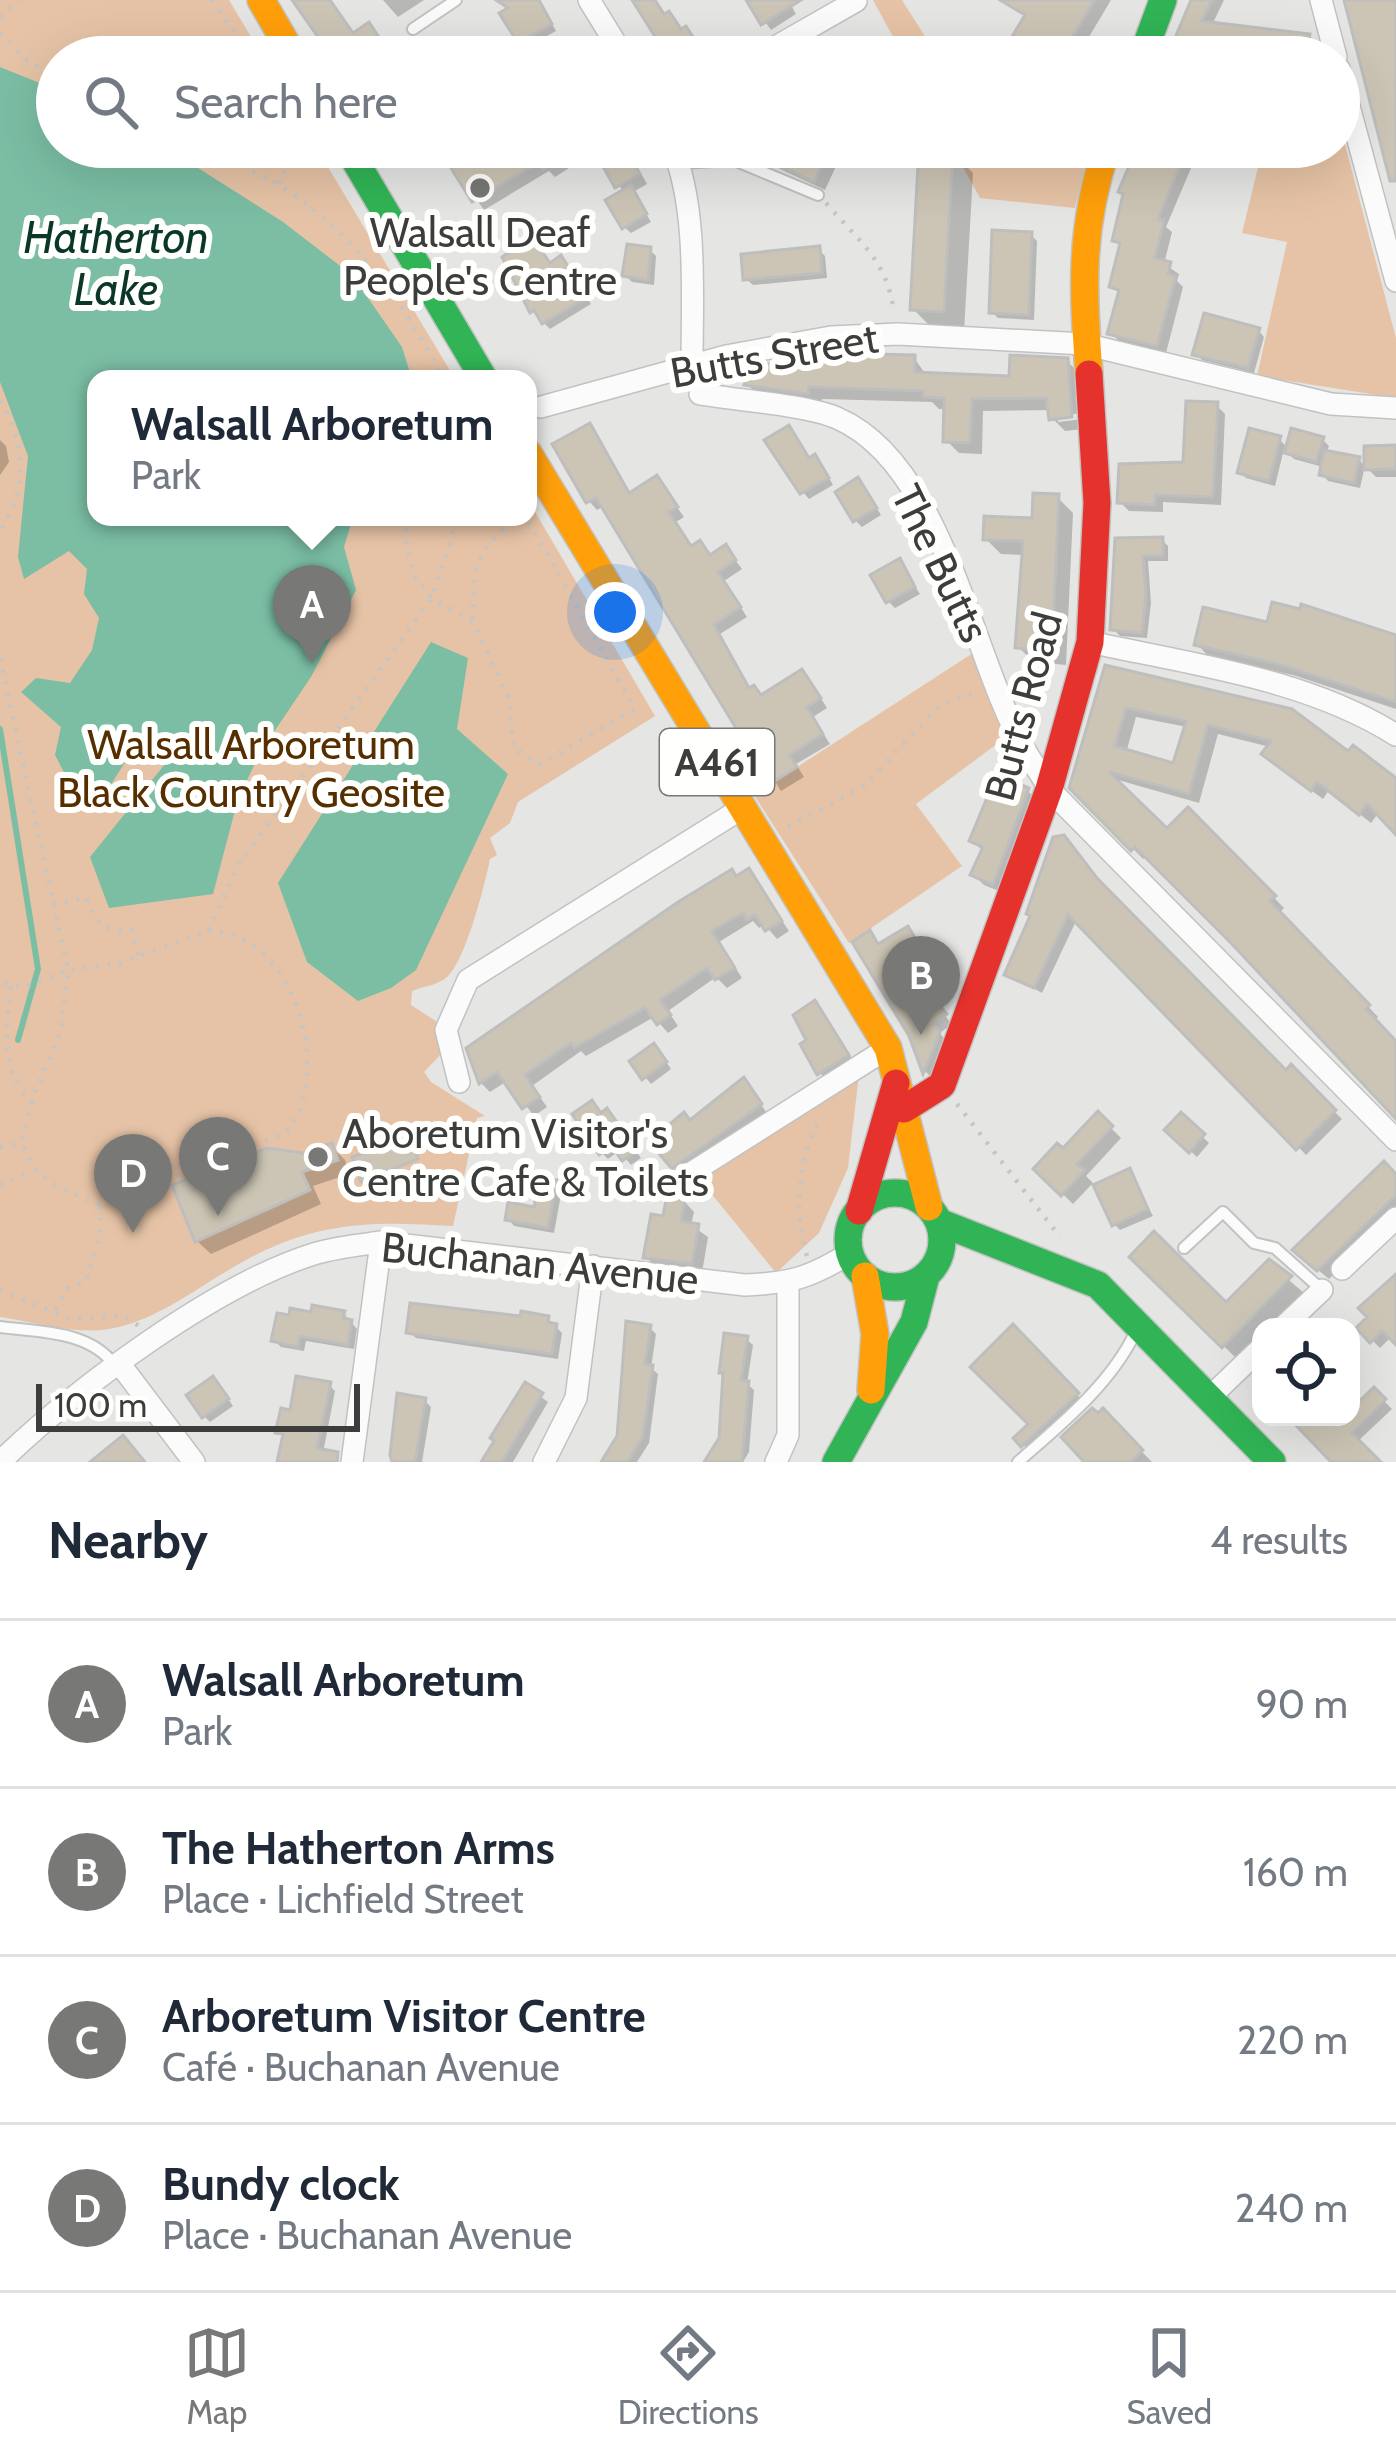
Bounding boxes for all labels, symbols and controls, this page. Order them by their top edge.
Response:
search box [36,36,1360,168]
icon: search [78,69,144,135]
text: Search here [174,75,398,129]
marker: Walsall Deaf People's Centre [467,175,493,201]
place label: Walsall Deaf People's Centre [343,206,617,306]
water label: Hatherton Lake [23,210,209,316]
street label: Butts Street [666,311,882,399]
popup [87,370,537,526]
text: Walsall Arboretum [131,397,493,451]
text: Park [131,451,201,499]
street label: The Butts [881,476,1001,650]
pin: A [273,565,351,664]
your location [585,582,645,642]
street label: Butts Road [973,606,1073,806]
park label: Walsall Arboretum Black Country Geosite [57,718,445,818]
road number: A461 [660,729,774,795]
pin: B [882,936,960,1035]
place label: Aboretum Visitor's Centre Cafe & Toilets [342,1107,709,1207]
pin: C [179,1117,257,1216]
pin: D [94,1134,172,1233]
marker: Aboretum Visitor's Centre Cafe & Toilets [305,1144,331,1170]
street label: Buchanan Avenue [379,1220,701,1306]
map controls [1252,1318,1360,1426]
button: locate [1252,1318,1360,1426]
scale bar [36,1378,360,1431]
text: 100 m [54,1385,147,1425]
text: Nearby [48,1509,208,1571]
text: 4 results [1210,1516,1348,1564]
text: Walsall Arboretum [162,1653,525,1707]
text: A [75,1680,99,1728]
text: 90 m [1256,1680,1348,1728]
text: Park [162,1707,232,1755]
text: The Hatherton Arms [162,1821,555,1875]
text: B [75,1848,99,1896]
text: 160 m [1243,1848,1348,1896]
text: Place · Lichfield Street [162,1875,524,1923]
text: Arboretum Visitor Centre [162,1989,646,2043]
text: C [75,2016,99,2064]
text: 220 m [1237,2016,1348,2064]
text: Café · Buchanan Avenue [162,2043,560,2091]
text: Bundy clock [162,2157,400,2211]
text: D [73,2184,101,2232]
text: 240 m [1235,2184,1348,2232]
text: Place · Buchanan Avenue [162,2211,572,2259]
tab: Map [184,2320,250,2432]
tab: Directions [618,2320,759,2432]
tab: Saved [1126,2320,1212,2432]

